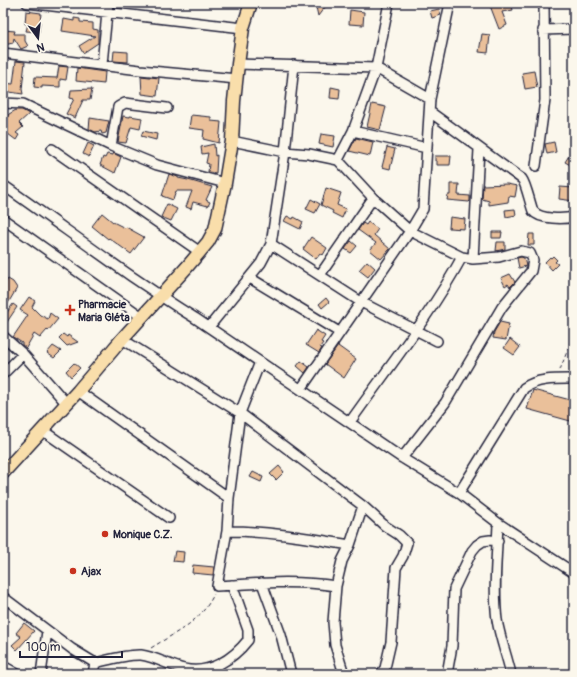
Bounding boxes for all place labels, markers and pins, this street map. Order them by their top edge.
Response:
place label: Pharmacie Maria Gléta [78,298,130,324]
marker: Pharmacie Maria Gléta [65,305,75,315]
place label: Monique C.Z. [113,528,173,541]
marker: Monique C.Z. [100,529,110,539]
place label: Ajax [81,565,102,578]
marker: Ajax [68,566,78,576]

